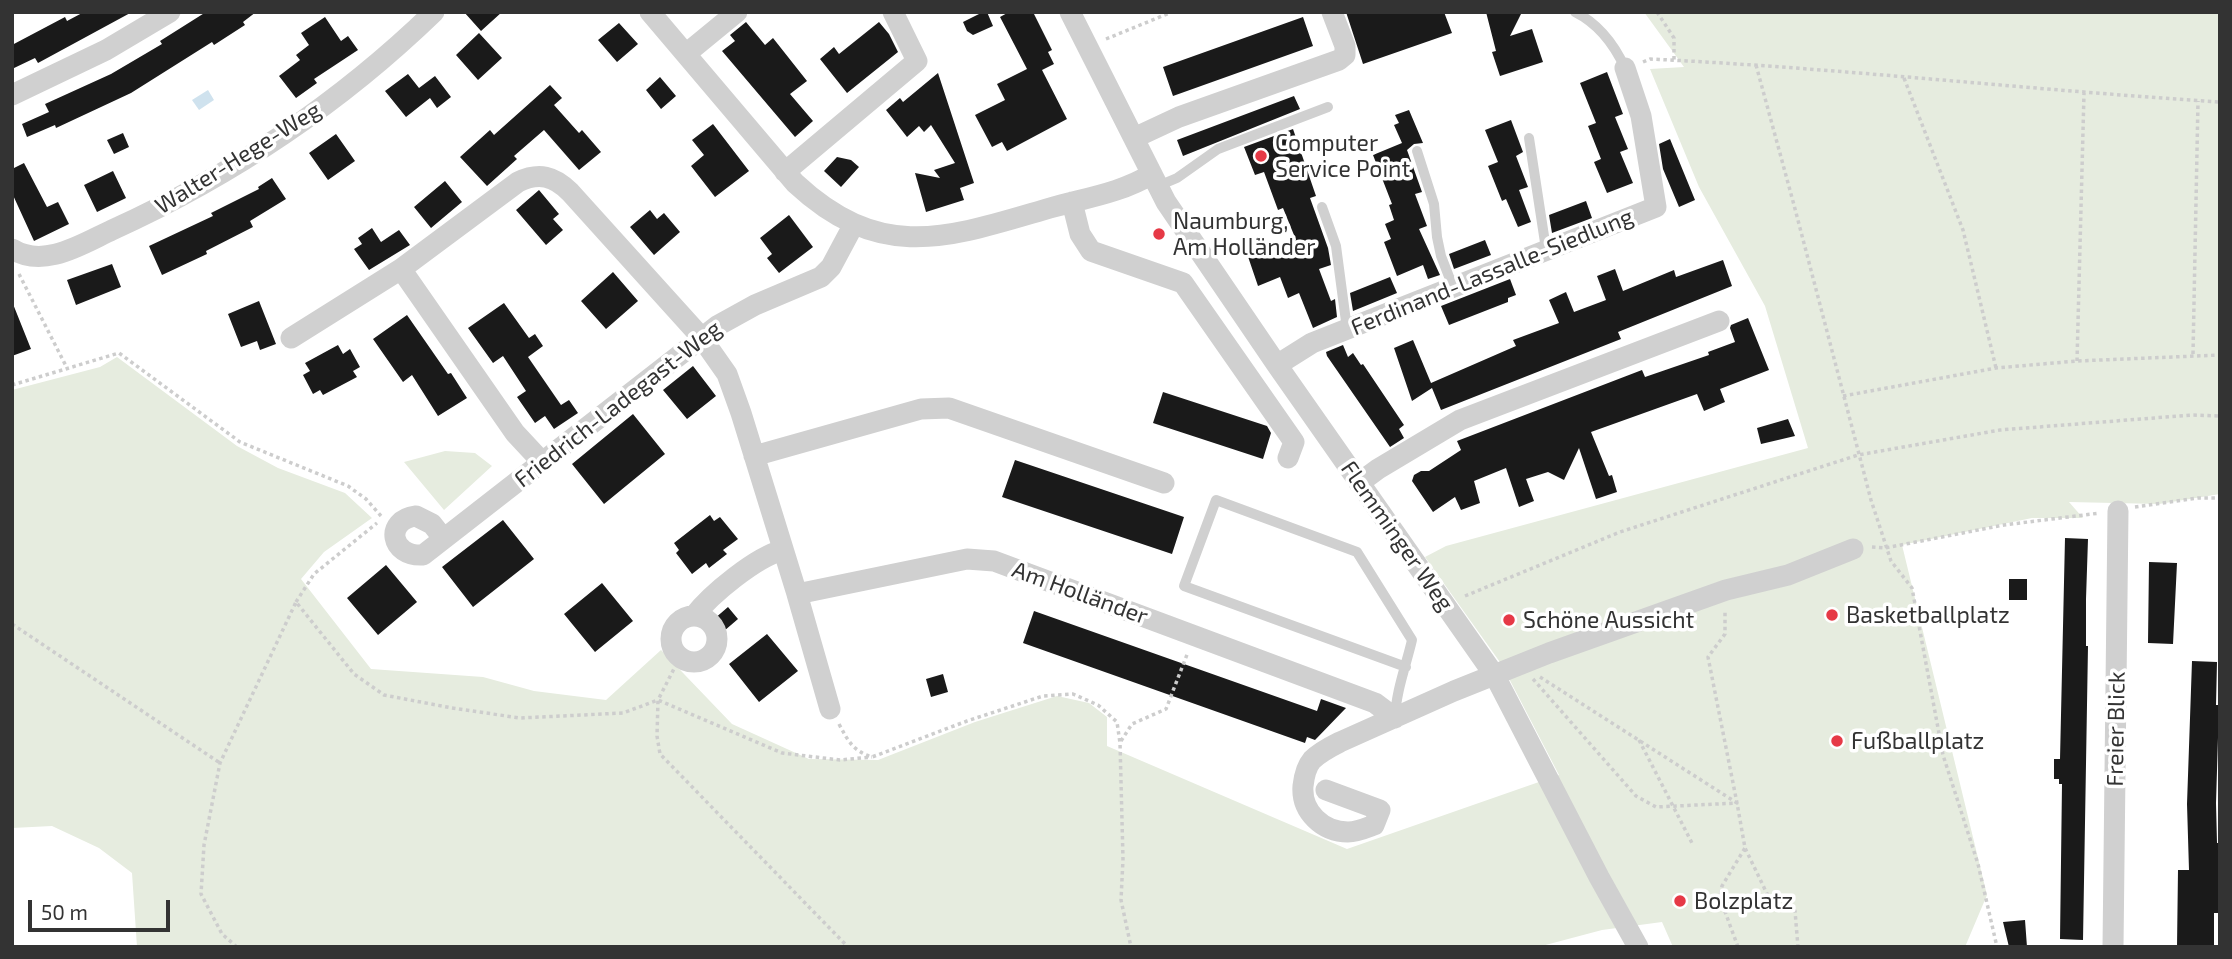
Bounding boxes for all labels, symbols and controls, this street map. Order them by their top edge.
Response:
street label: Walter-Hege-Weg [150,96,326,220]
place label: Computer Service Point [1275,129,1410,183]
marker: Computer Service Point [1253,148,1269,164]
street label: Ferdinand-Lassalle-Siedlung [1347,203,1637,341]
place label: Naumburg, Am Holländer [1173,207,1315,261]
marker: Naumburg, Am Holländer [1151,226,1167,242]
street label: Friedrich-Ladegast-Weg [509,315,727,493]
street label: Flemminger Weg [1335,456,1459,616]
street label: Am Holländer [1008,556,1152,630]
place label: Basketballplatz [1846,601,2010,629]
place label: Schöne Aussicht [1523,606,1694,634]
marker: Basketballplatz [1824,607,1840,623]
marker: Schöne Aussicht [1501,612,1517,628]
street label: Freier Blick [2101,671,2131,787]
place label: Fußballplatz [1851,727,1984,755]
marker: Fußballplatz [1829,733,1845,749]
scale bar [32,886,173,930]
place label: Bolzplatz [1694,887,1793,915]
marker: Bolzplatz [1672,893,1688,909]
text: 50 m [41,899,88,924]

